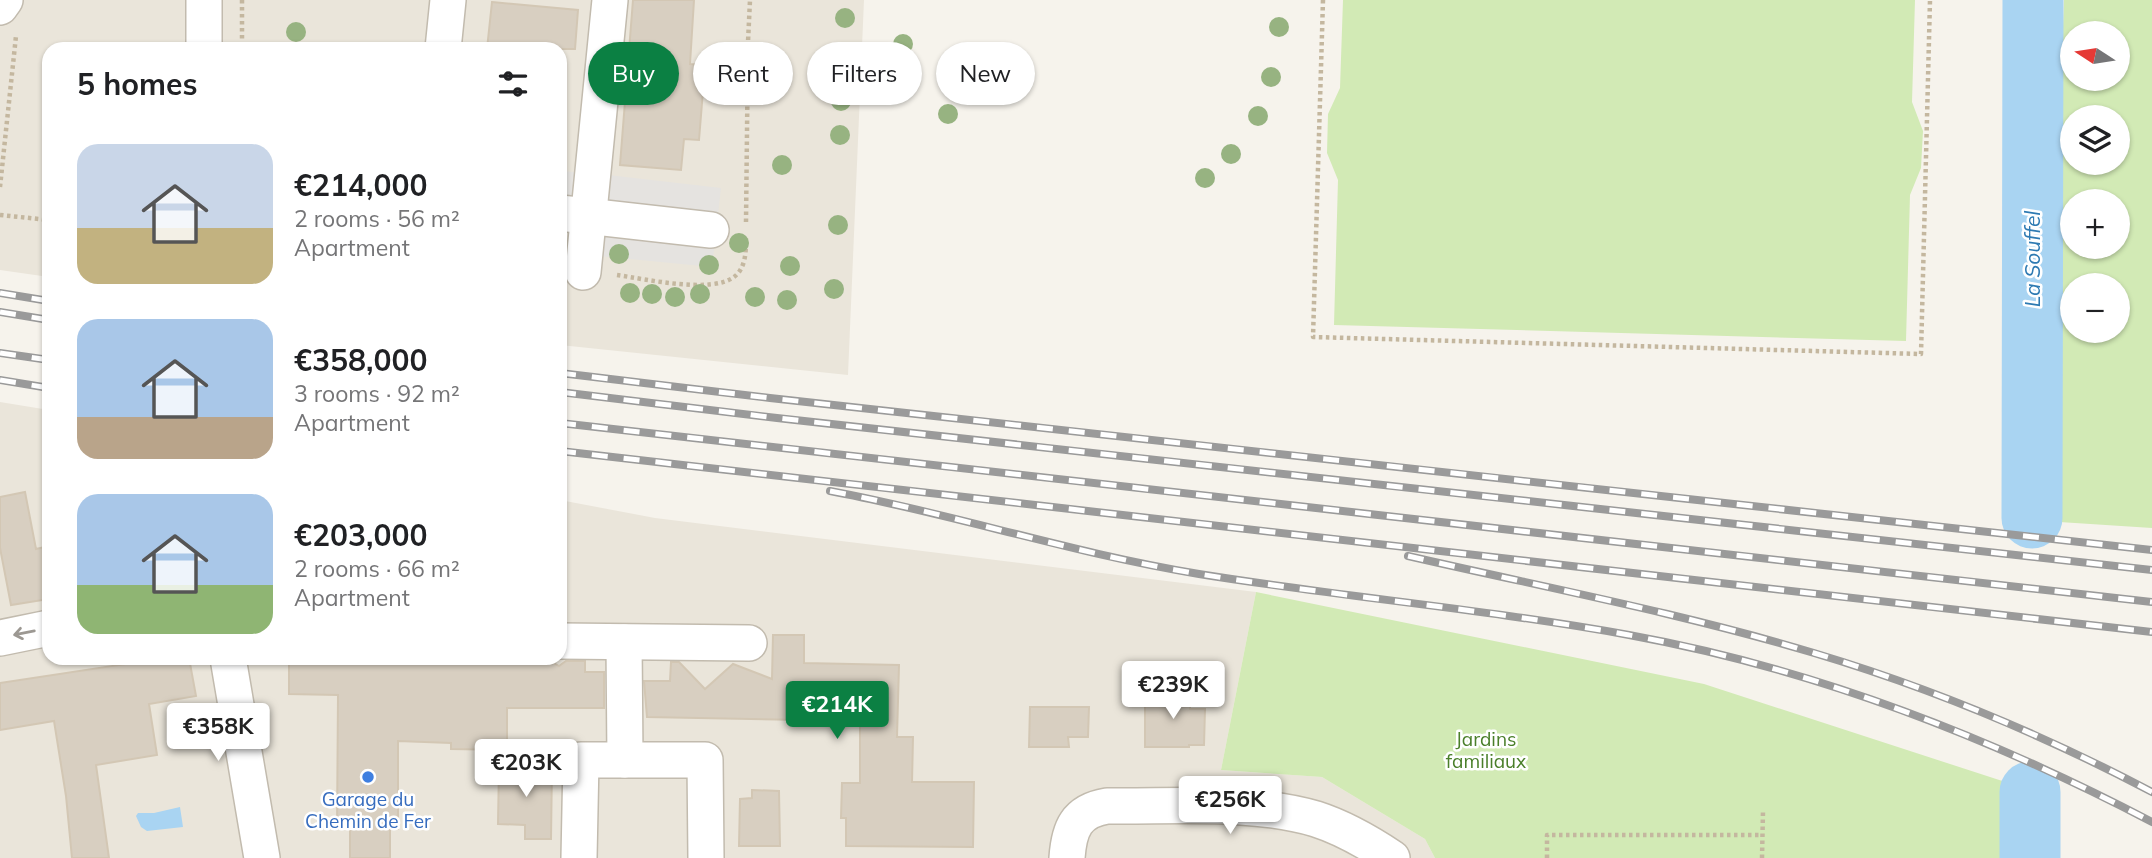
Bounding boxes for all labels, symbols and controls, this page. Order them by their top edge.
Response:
north arrow [2060,21,2130,91]
map controls [2060,21,2130,343]
chip: Buy [588,42,679,105]
chip: Rent [693,42,793,105]
chip: Filters [807,42,922,105]
chip: New [936,42,1035,105]
text: 5 homes [77,65,198,103]
icon: filters [494,65,532,103]
button: layers [2060,105,2130,175]
text: €214,000 [294,166,427,204]
icon: home [133,172,217,256]
button: + [2060,189,2130,259]
text: 2 rooms · 56 m² [294,204,460,233]
water label: La Souffel [2019,211,2045,307]
text: Apartment [294,233,410,262]
button: − [2060,273,2130,343]
text: €358,000 [294,341,427,379]
icon: home [133,347,217,431]
text: 3 rooms · 92 m² [294,379,460,408]
text: Apartment [294,408,410,437]
text: €203,000 [294,516,427,554]
icon: home [133,522,217,606]
text: 2 rooms · 66 m² [294,554,460,583]
text: Apartment [294,583,410,612]
one-way arrow [14,627,36,641]
pin: €239K [1124,662,1222,721]
text: €239K [1138,669,1208,698]
pin: €214K [788,682,886,741]
text: €214K [802,689,872,718]
pin: €358K [169,704,267,763]
text: €358K [183,711,253,740]
park label: Jardins familiaux [1446,727,1526,773]
pin: €203K [477,740,575,799]
text: €203K [491,747,561,776]
marker: Garage du Chemin de Fer [360,769,376,785]
pin: €256K [1181,776,1279,836]
text: €256K [1195,784,1265,813]
place label: Garage du Chemin de Fer [305,787,431,833]

